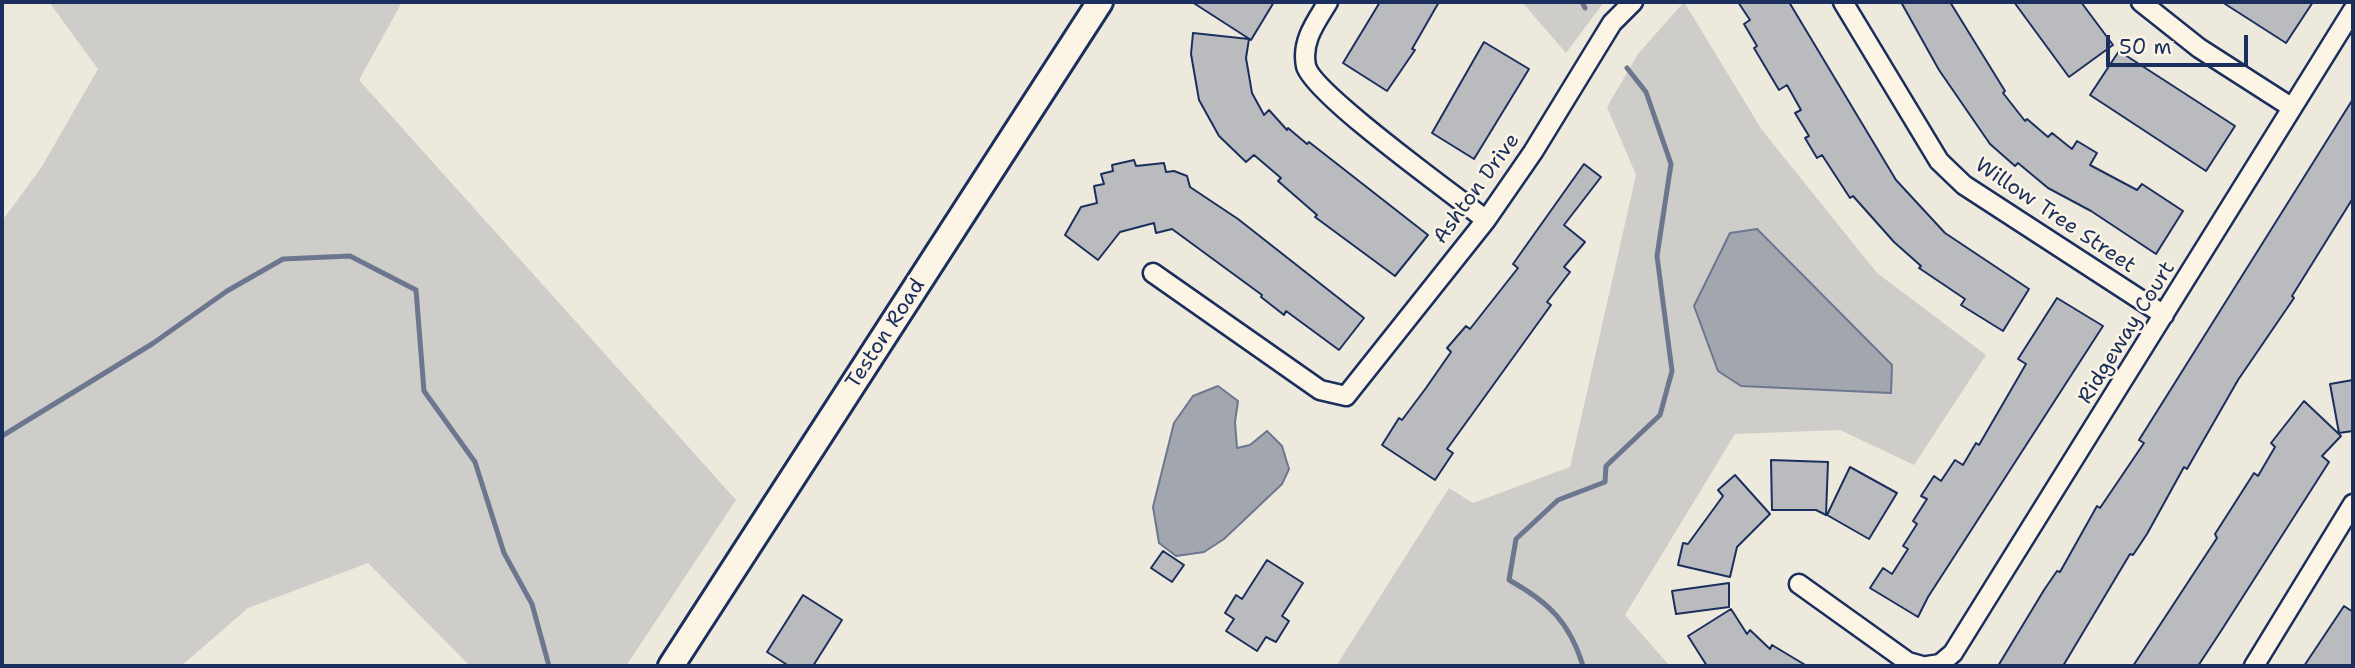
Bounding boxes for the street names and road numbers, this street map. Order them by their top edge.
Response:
street label: Ashton Drive [1428,129,1526,249]
street label: Willow Tree Street [1970,153,2140,279]
street label: Ridgeway Court [2073,257,2181,409]
street label: Teston Road [841,274,931,394]

